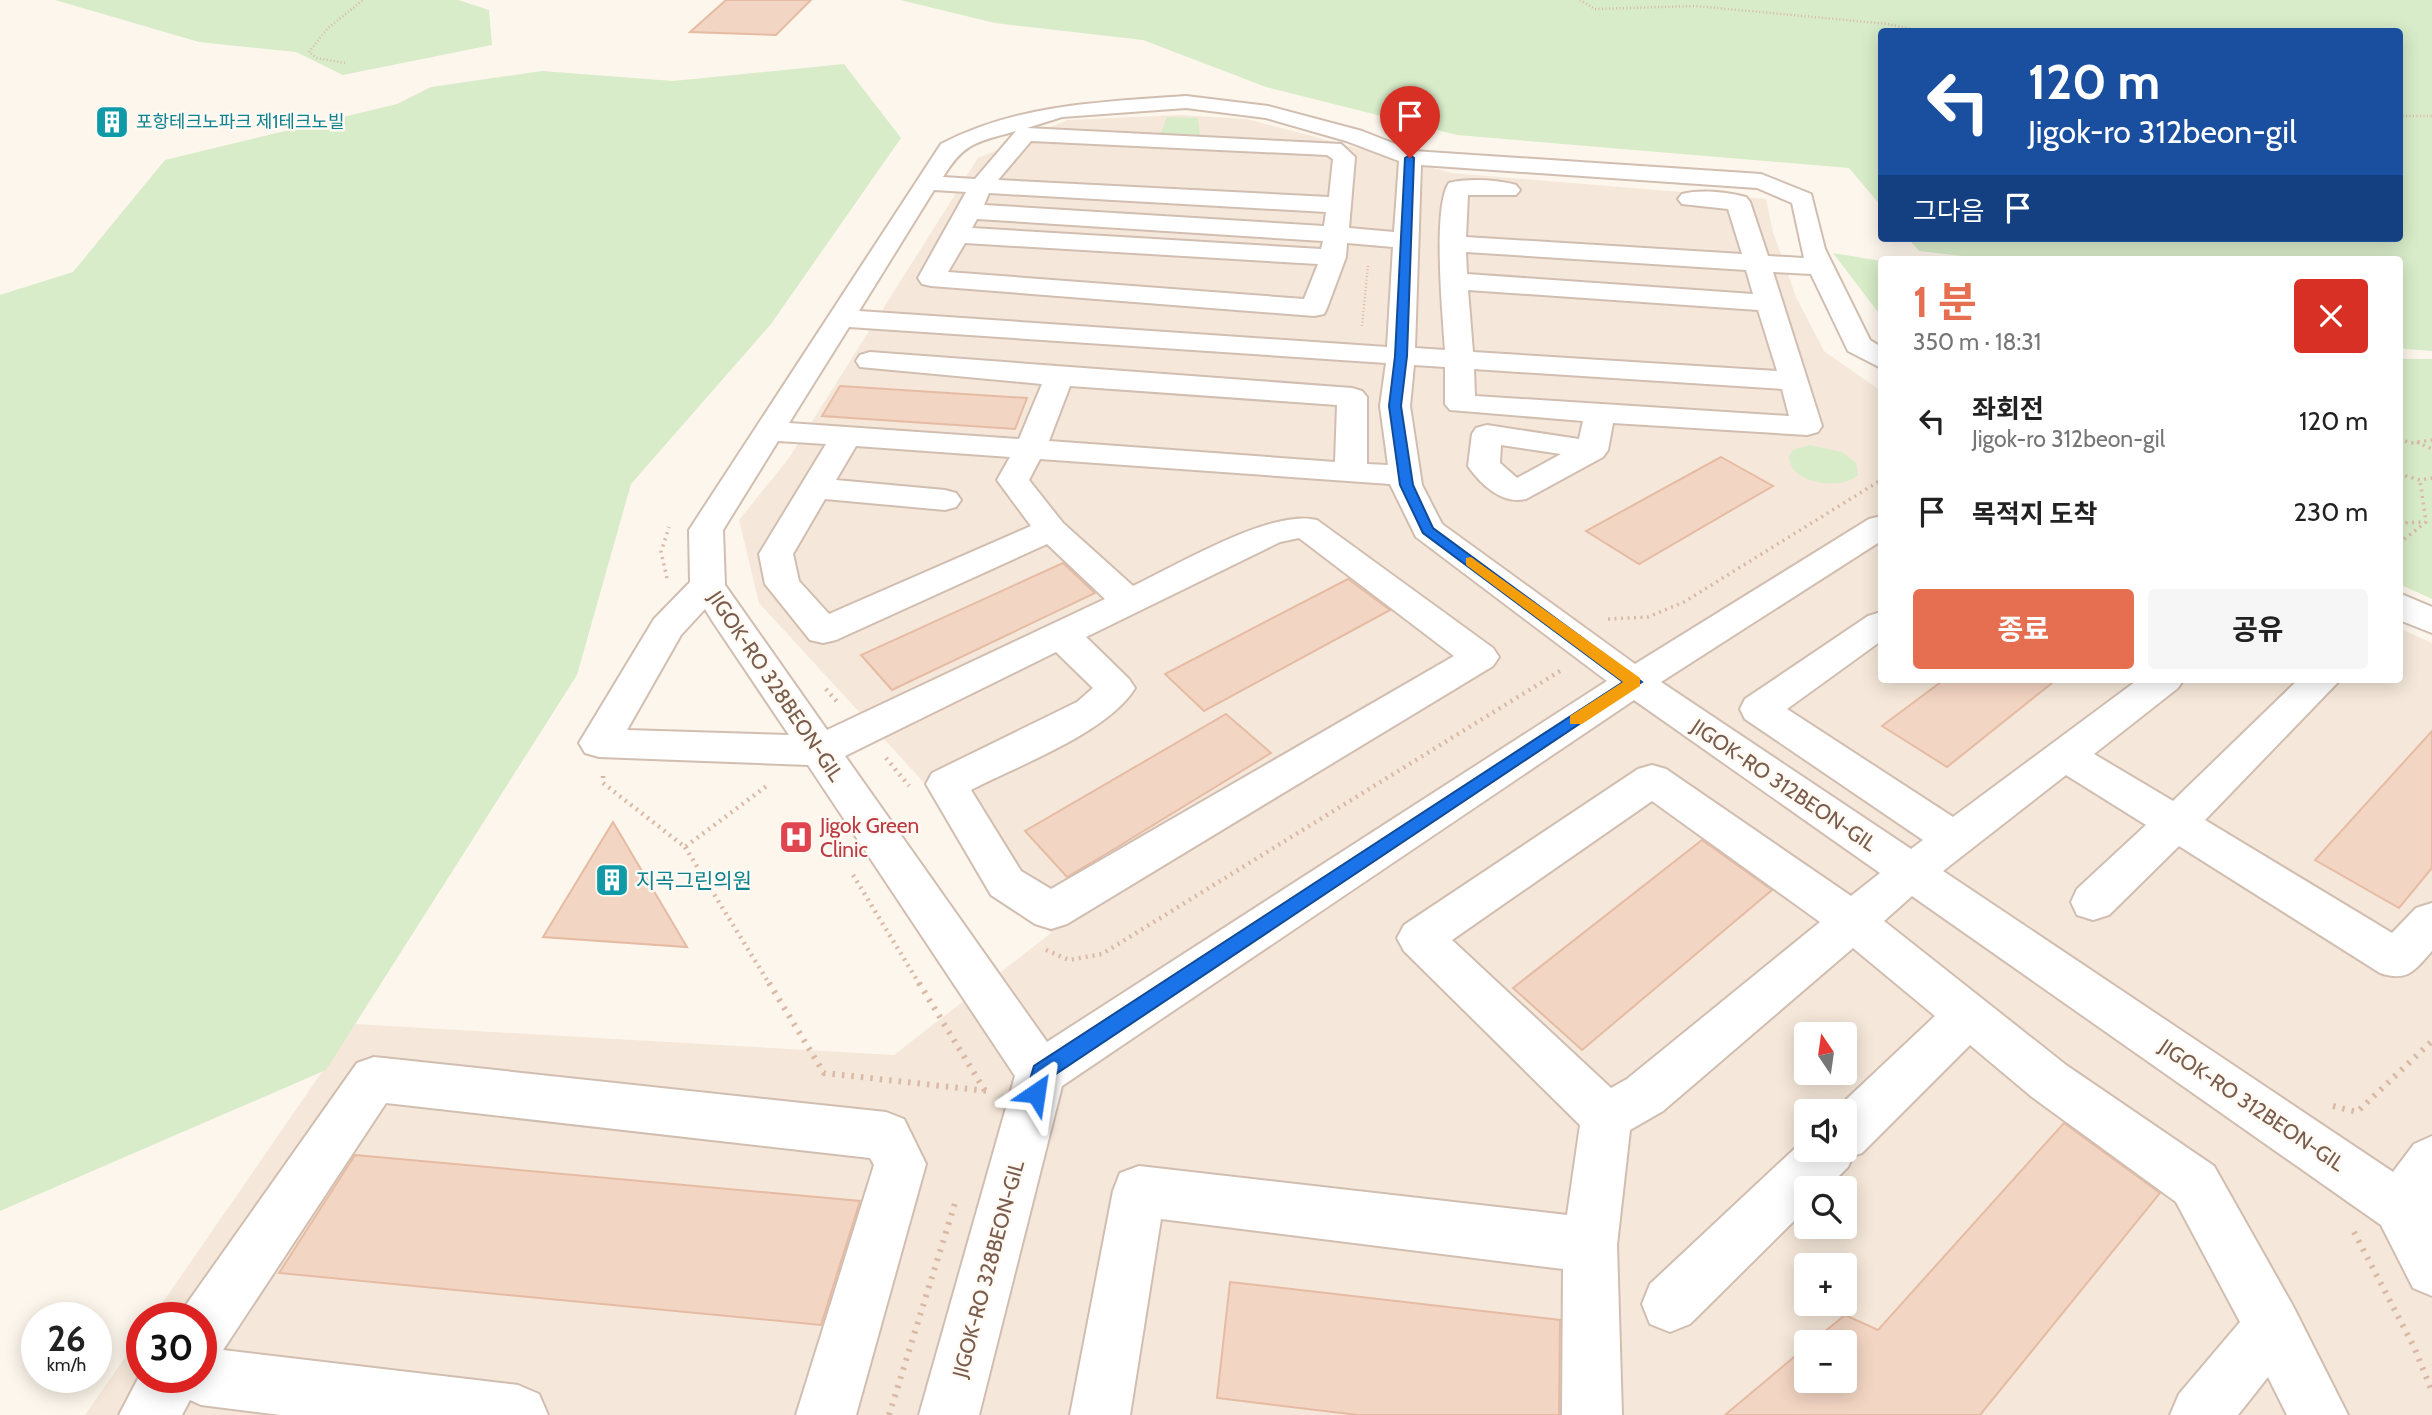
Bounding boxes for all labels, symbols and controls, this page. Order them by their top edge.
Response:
text: 120 m [2028,52,2160,111]
icon: left [1913,56,2004,147]
pin [1380,86,1440,158]
icon: arrive [1391,97,1429,135]
building icon: 포항테크노파크 제1테크노빌 [93,103,131,141]
place label: 포항테크노파크 제1테크노빌 [136,111,345,133]
text: Jigok-ro 312beon-gil [2028,112,2297,151]
icon: arrive [1999,189,2037,227]
text: 그다음 [1913,195,1985,227]
text: 1 분 [1913,276,1977,328]
button: close [2294,279,2368,353]
text: 350 m · 18:31 [1913,328,2041,356]
text: 좌회전 [1972,393,2044,425]
icon: left [1913,402,1951,440]
text: 120 m [2299,405,2368,437]
text: Jigok-ro 312beon-gil [1972,425,2165,453]
icon: arrive [1913,493,1951,531]
text: 230 m [2294,496,2368,528]
text: 목적지 도착 [1972,498,2097,530]
street label: JIGOK-RO 328BEON-GIL [702,585,849,786]
button: 종료 [1913,589,2134,669]
button: 공유 [2148,589,2368,669]
street label: JIGOK-RO 312BEON-GIL [1686,713,1882,857]
place label: Jigok Green Clinic [819,813,919,862]
hospital icon: Jigok Green Clinic [777,818,815,856]
building icon: 지곡그린의원 [593,861,631,899]
place label: 지곡그린의원 [636,868,752,893]
north arrow [1794,1022,1857,1085]
map controls [1794,1022,1857,1393]
street label: JIGOK-RO 312BEON-GIL [2154,1033,2350,1177]
position arrow [999,1056,1073,1130]
button: sound [1794,1099,1857,1162]
street label: JIGOK-RO 328BEON-GIL [947,1157,1029,1381]
button: search [1794,1176,1857,1239]
button: + [1794,1253,1857,1316]
speed limit sign: 30 [126,1302,217,1393]
text: 26 [47,1317,86,1360]
button: − [1794,1330,1857,1393]
text: km/h [47,1354,86,1376]

